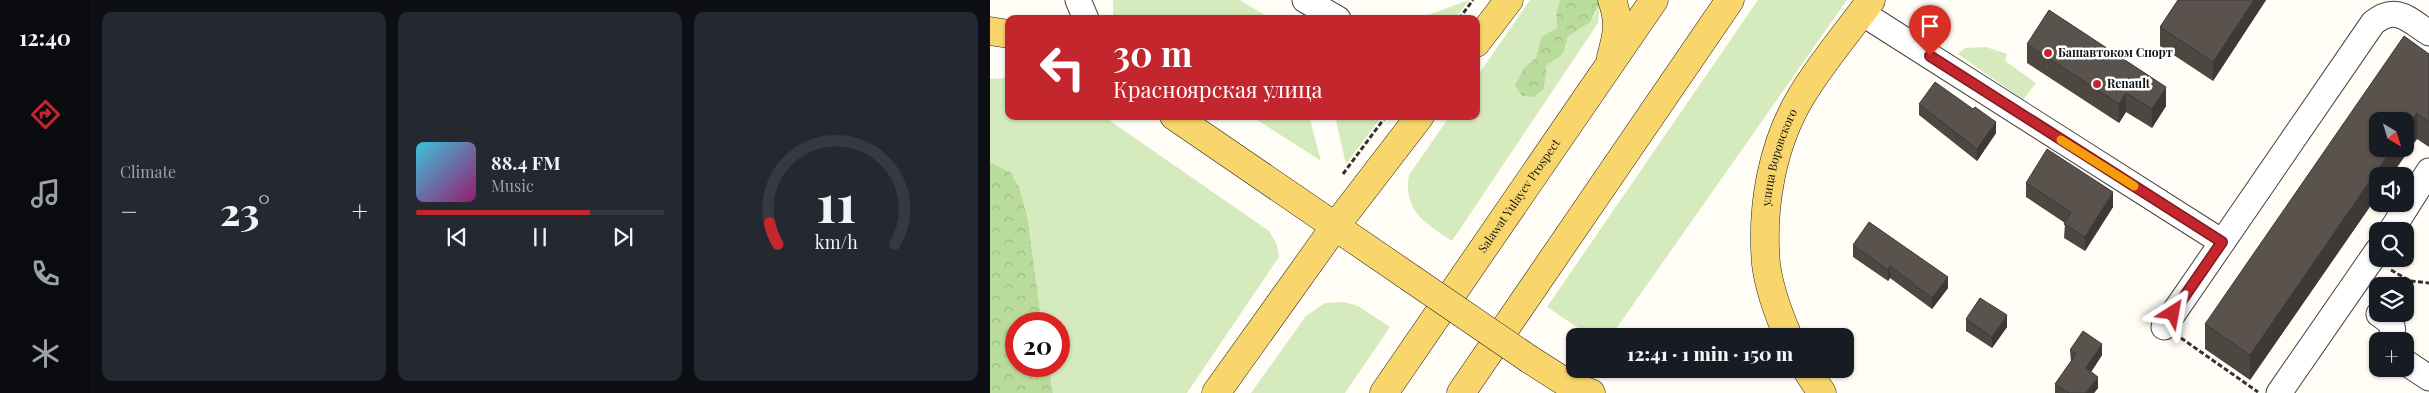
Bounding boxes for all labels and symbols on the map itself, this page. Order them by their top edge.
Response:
pin [1909,5,1951,56]
place label: Башавтоком Спорт [2058,44,2173,60]
marker: Башавтоком Спорт [2042,47,2054,59]
place label: Renault [2107,75,2151,91]
marker: Renault [2091,78,2103,90]
street label: улица Воровского [1757,105,1800,208]
north arrow [2369,112,2414,158]
street label: Salawat Yulayev Prospect [1474,135,1564,255]
position arrow [2146,286,2198,338]
speed limit sign: 20 [1005,312,1070,377]

